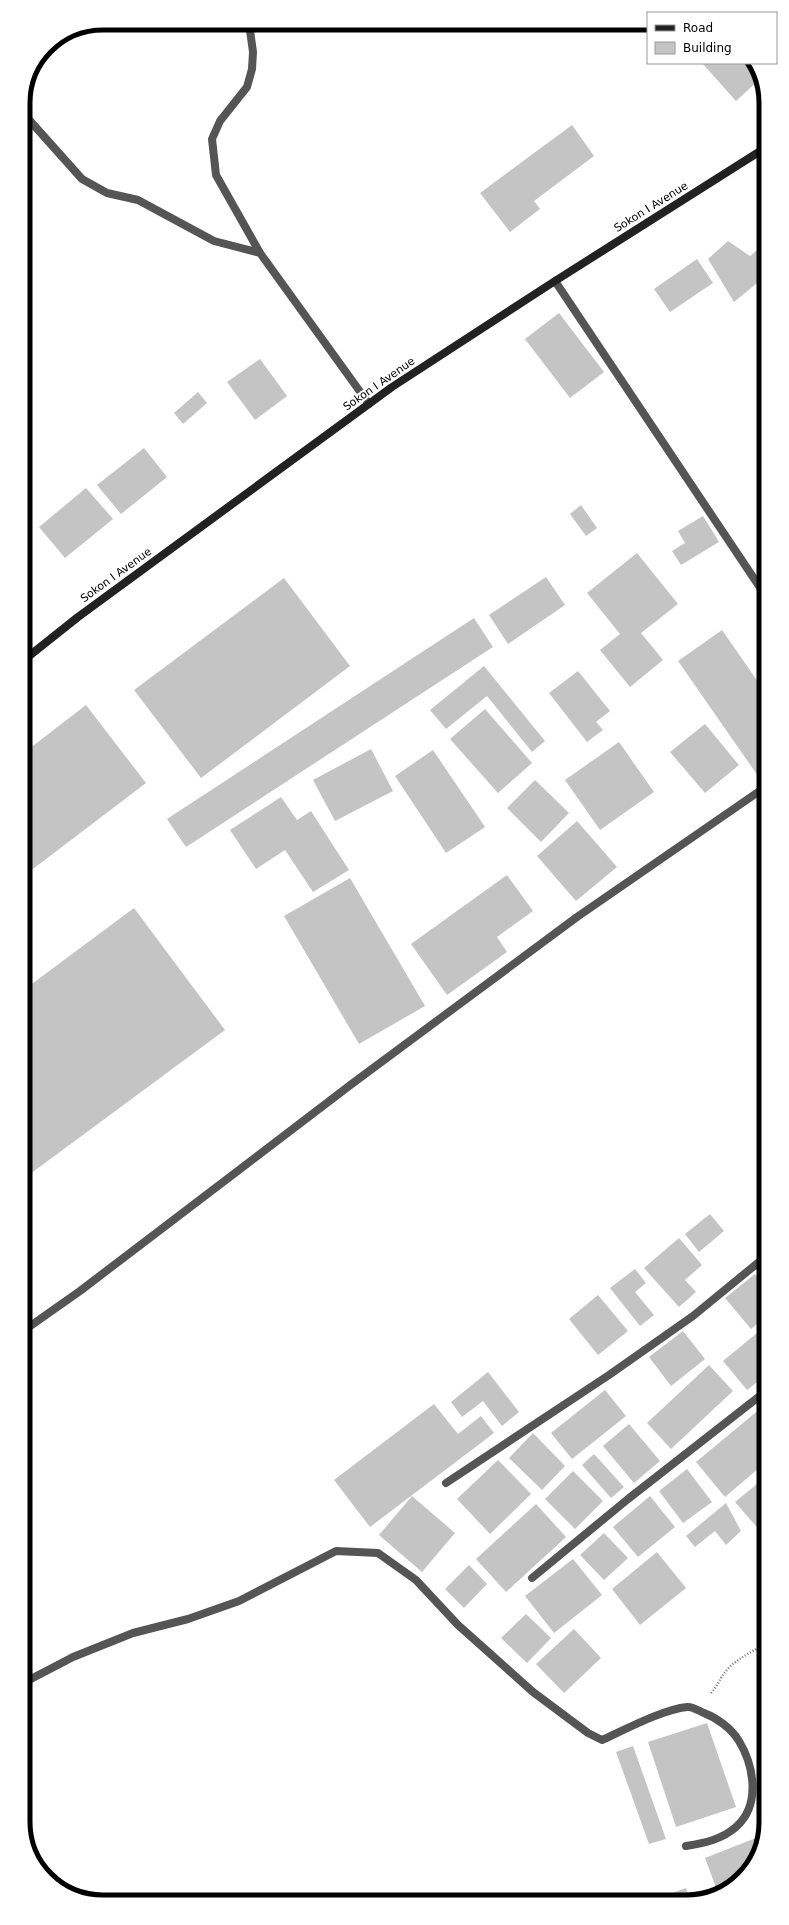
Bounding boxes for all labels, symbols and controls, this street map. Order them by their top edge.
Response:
legend [647,12,777,64]
text: Road [683,21,713,35]
text: Building [683,41,732,55]
street label: Sokon I Avenue [612,179,690,235]
street label: Sokon I Avenue [341,354,418,414]
street label: Sokon I Avenue [78,545,154,605]

